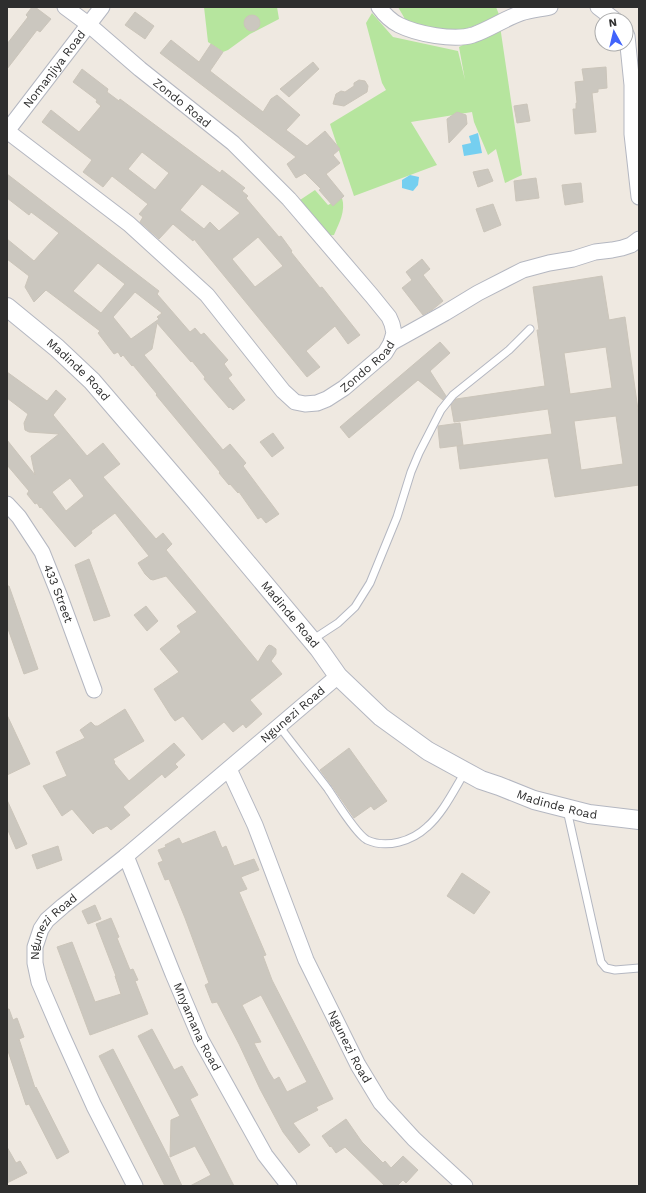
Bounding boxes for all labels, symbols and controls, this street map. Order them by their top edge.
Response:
north arrow [594,12,634,52]
text: N [608,16,618,30]
street label: Nomanjiya Road [20,28,89,111]
street label: Zondo Road [150,76,214,130]
street label: Madinde Road [44,336,113,404]
street label: Zondo Road [337,338,398,395]
street label: 433 Street [41,562,76,625]
street label: Madinde Road [258,578,322,651]
street label: Ngunezi Road [258,683,328,746]
street label: Madinde Road [515,787,598,822]
street label: Ngunezi Road [28,891,80,960]
street label: Mnyamana Road [170,980,224,1073]
street label: Ngunezi Road [325,1008,374,1085]

